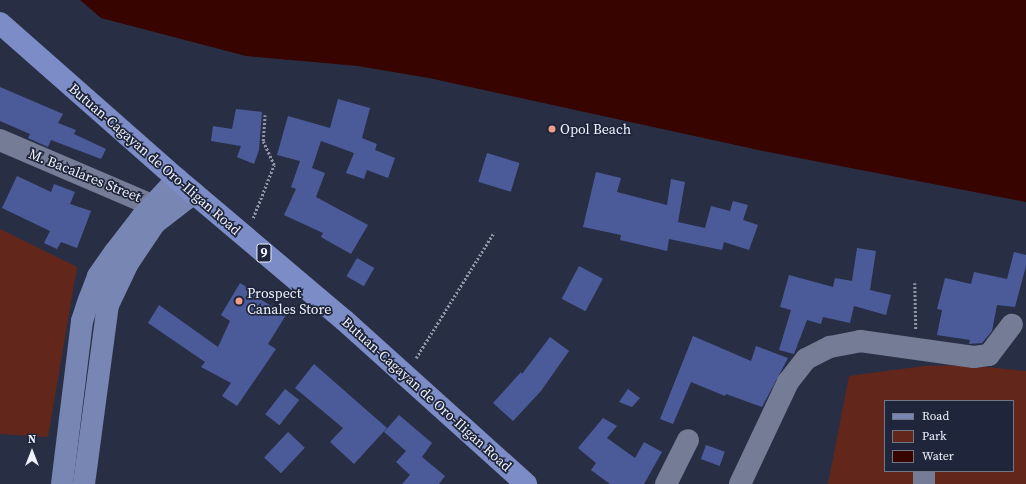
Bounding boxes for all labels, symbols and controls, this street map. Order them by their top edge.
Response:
street label: Butuan-Cagayan de Oro-Iligan Road [66,80,244,238]
place label: Opol Beach [560,121,631,137]
marker: Opol Beach [547,124,557,134]
street label: M. Bacalares Street [26,145,144,205]
road number: 9 [256,242,272,264]
place label: Prospect Canales Store [247,285,331,318]
marker: Prospect Canales Store [234,296,244,306]
street label: Butuan-Cagayan de Oro-Iligan Road [339,313,515,475]
legend [884,400,1014,472]
text: Road [922,408,949,424]
text: Park [922,428,947,444]
north arrow [12,432,52,472]
text: N [28,432,36,447]
text: Water [922,448,954,464]

